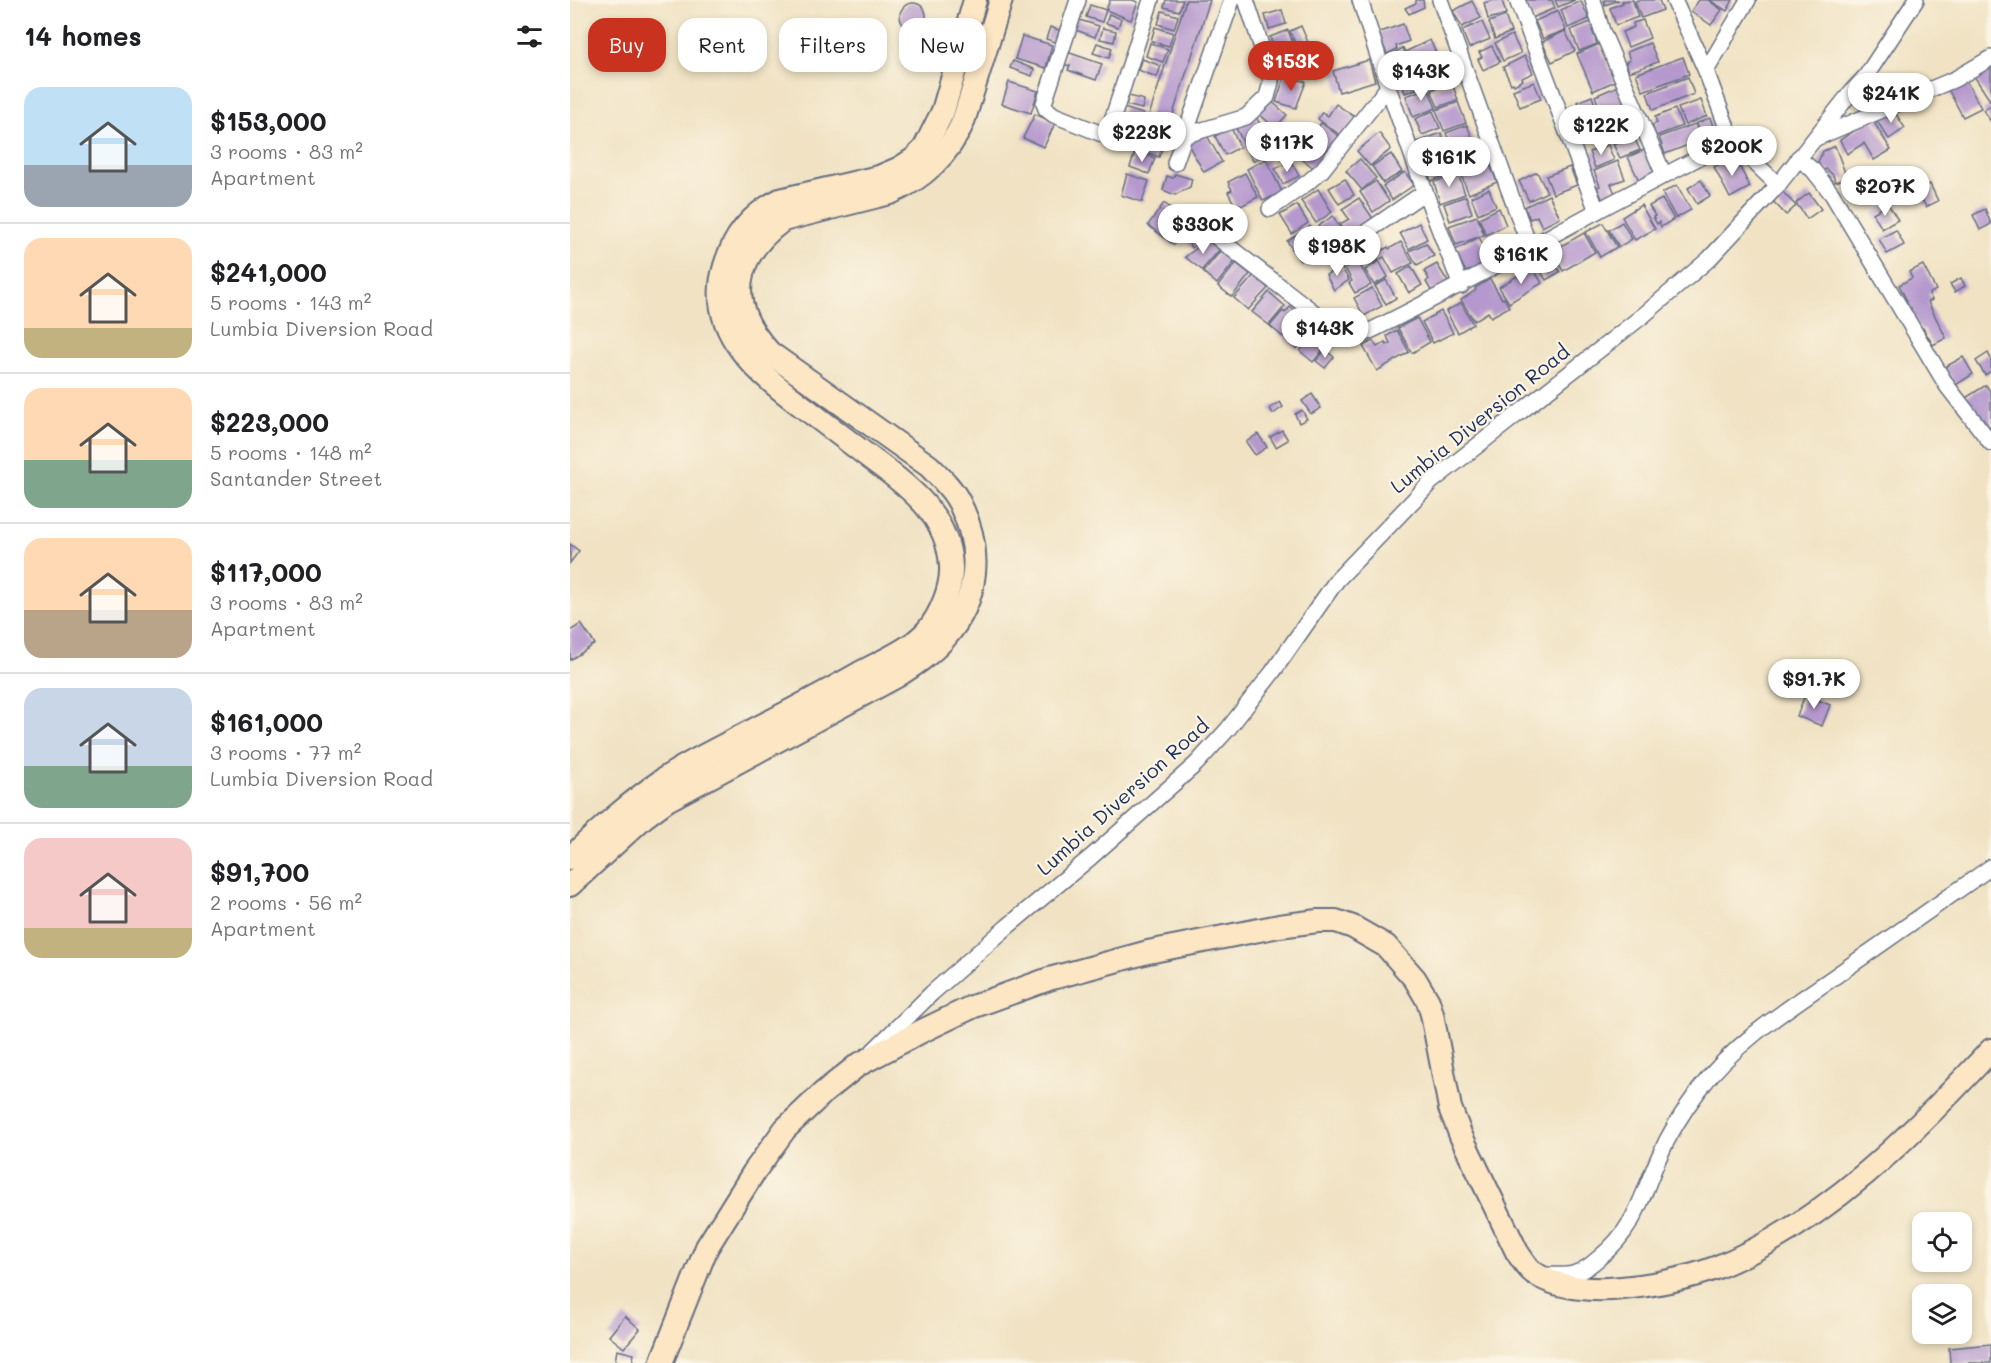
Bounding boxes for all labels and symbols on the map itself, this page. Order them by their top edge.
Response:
pin: $153K [1249,41,1333,92]
pin: $143K [1379,51,1463,102]
pin: $241K [1849,73,1933,124]
pin: $122K [1559,105,1643,156]
pin: $223K [1100,112,1184,163]
pin: $117K [1245,122,1329,173]
pin: $200K [1690,126,1774,177]
pin: $161K [1407,137,1491,188]
pin: $207K [1843,166,1927,217]
pin: $330K [1161,204,1245,255]
pin: $198K [1295,226,1379,277]
pin: $161K [1479,234,1563,285]
pin: $143K [1283,308,1367,359]
street label: Lumbia Diversion Road [1385,338,1574,498]
pin: $91.7K [1765,659,1863,710]
street label: Lumbia Diversion Road [1031,712,1214,881]

